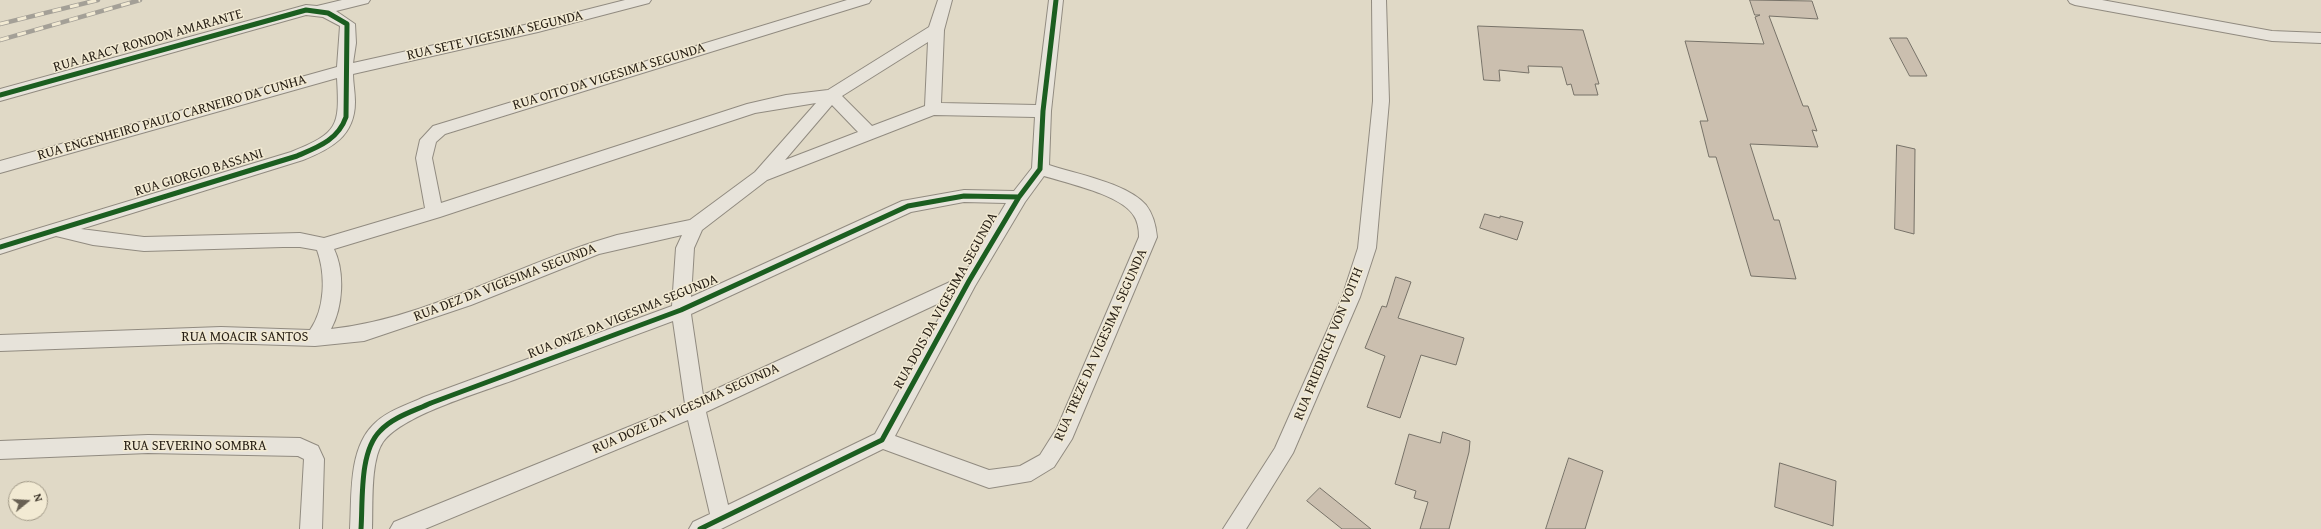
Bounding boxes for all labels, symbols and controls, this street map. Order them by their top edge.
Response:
street label: RUA ARACY RONDON AMARANTE [51,6,245,76]
street label: RUA SETE VIGESIMA SEGUNDA [405,8,585,64]
street label: RUA OITO DA VIGESIMA SEGUNDA [511,40,707,114]
street label: RUA ENGENHEIRO PAULO CARNEIRO DA CUNHA [36,71,308,165]
street label: RUA GIORGIO BASSANI [133,145,265,201]
street label: RUA DOIS DA VIGESIMA SEGUNDA [890,210,1002,392]
street label: RUA DEZ DA VIGESIMA SEGUNDA [411,240,599,326]
street label: RUA TREZE DA VIGESIMA SEGUNDA [1051,246,1151,444]
street label: RUA FRIEDRICH VON VOITH [1291,265,1367,423]
street label: RUA ONZE DA VIGESIMA SEGUNDA [526,271,720,363]
street label: RUA MOACIR SANTOS [182,329,308,345]
street label: RUA DOZE DA VIGESIMA SEGUNDA [590,360,782,458]
street label: RUA SEVERINO SOMBRA [124,438,266,454]
north arrow [8,481,48,521]
text: N [30,492,47,504]

